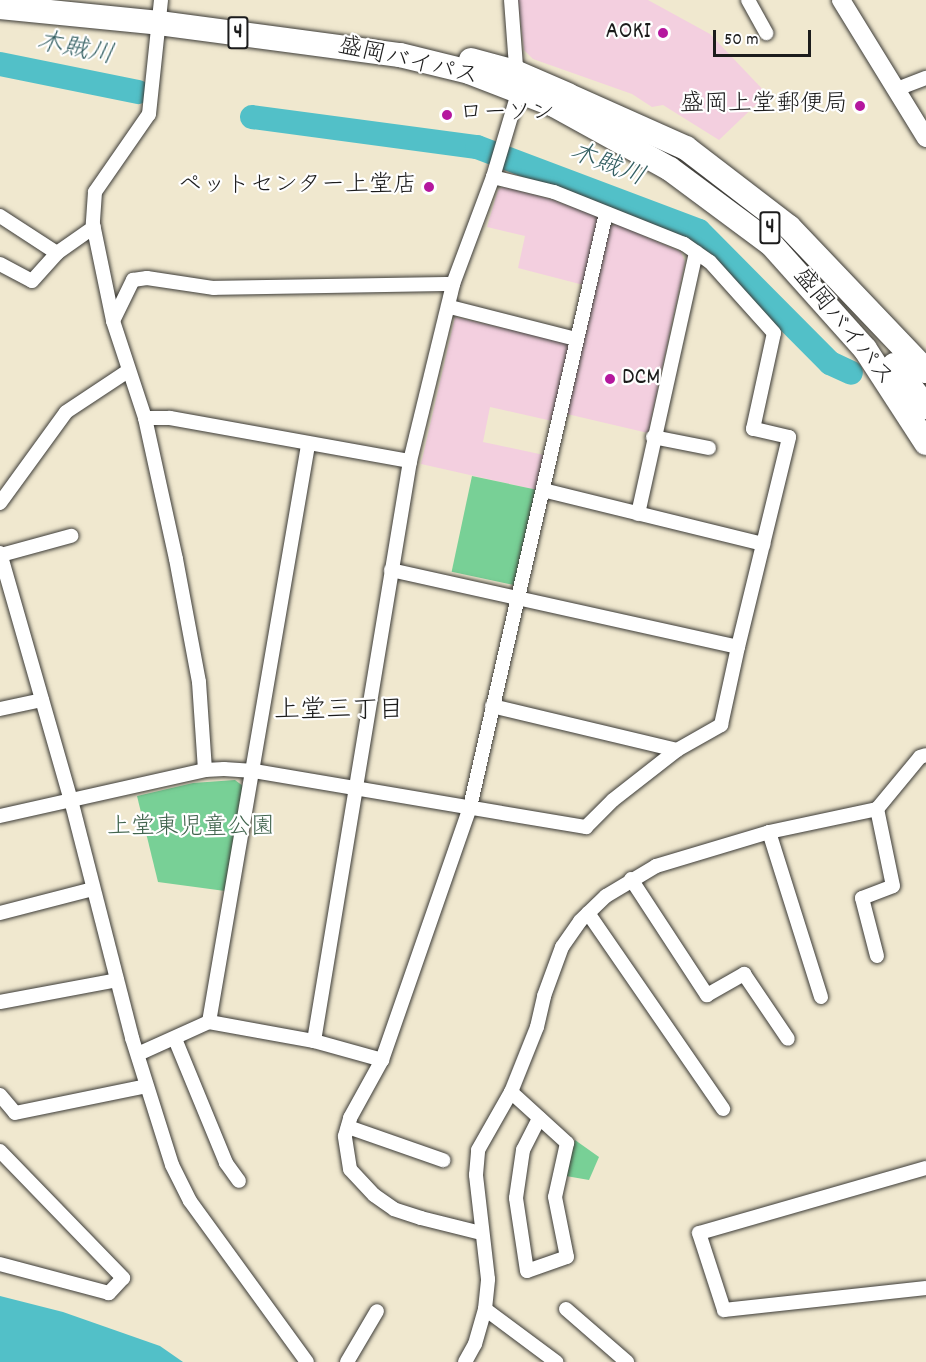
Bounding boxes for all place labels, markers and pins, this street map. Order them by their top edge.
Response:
place label: AOKI [606,19,651,47]
marker: AOKI [656,26,670,40]
place label: 盛岡上堂郵便局 [680,92,848,120]
marker: 盛岡上堂郵便局 [853,99,867,113]
place label: ローソン [459,101,555,129]
marker: ローソン [440,108,454,122]
place label: ペットセンター上堂店 [177,173,417,201]
marker: ペットセンター上堂店 [422,180,436,194]
place label: DCM [622,365,660,393]
marker: DCM [603,372,617,386]

